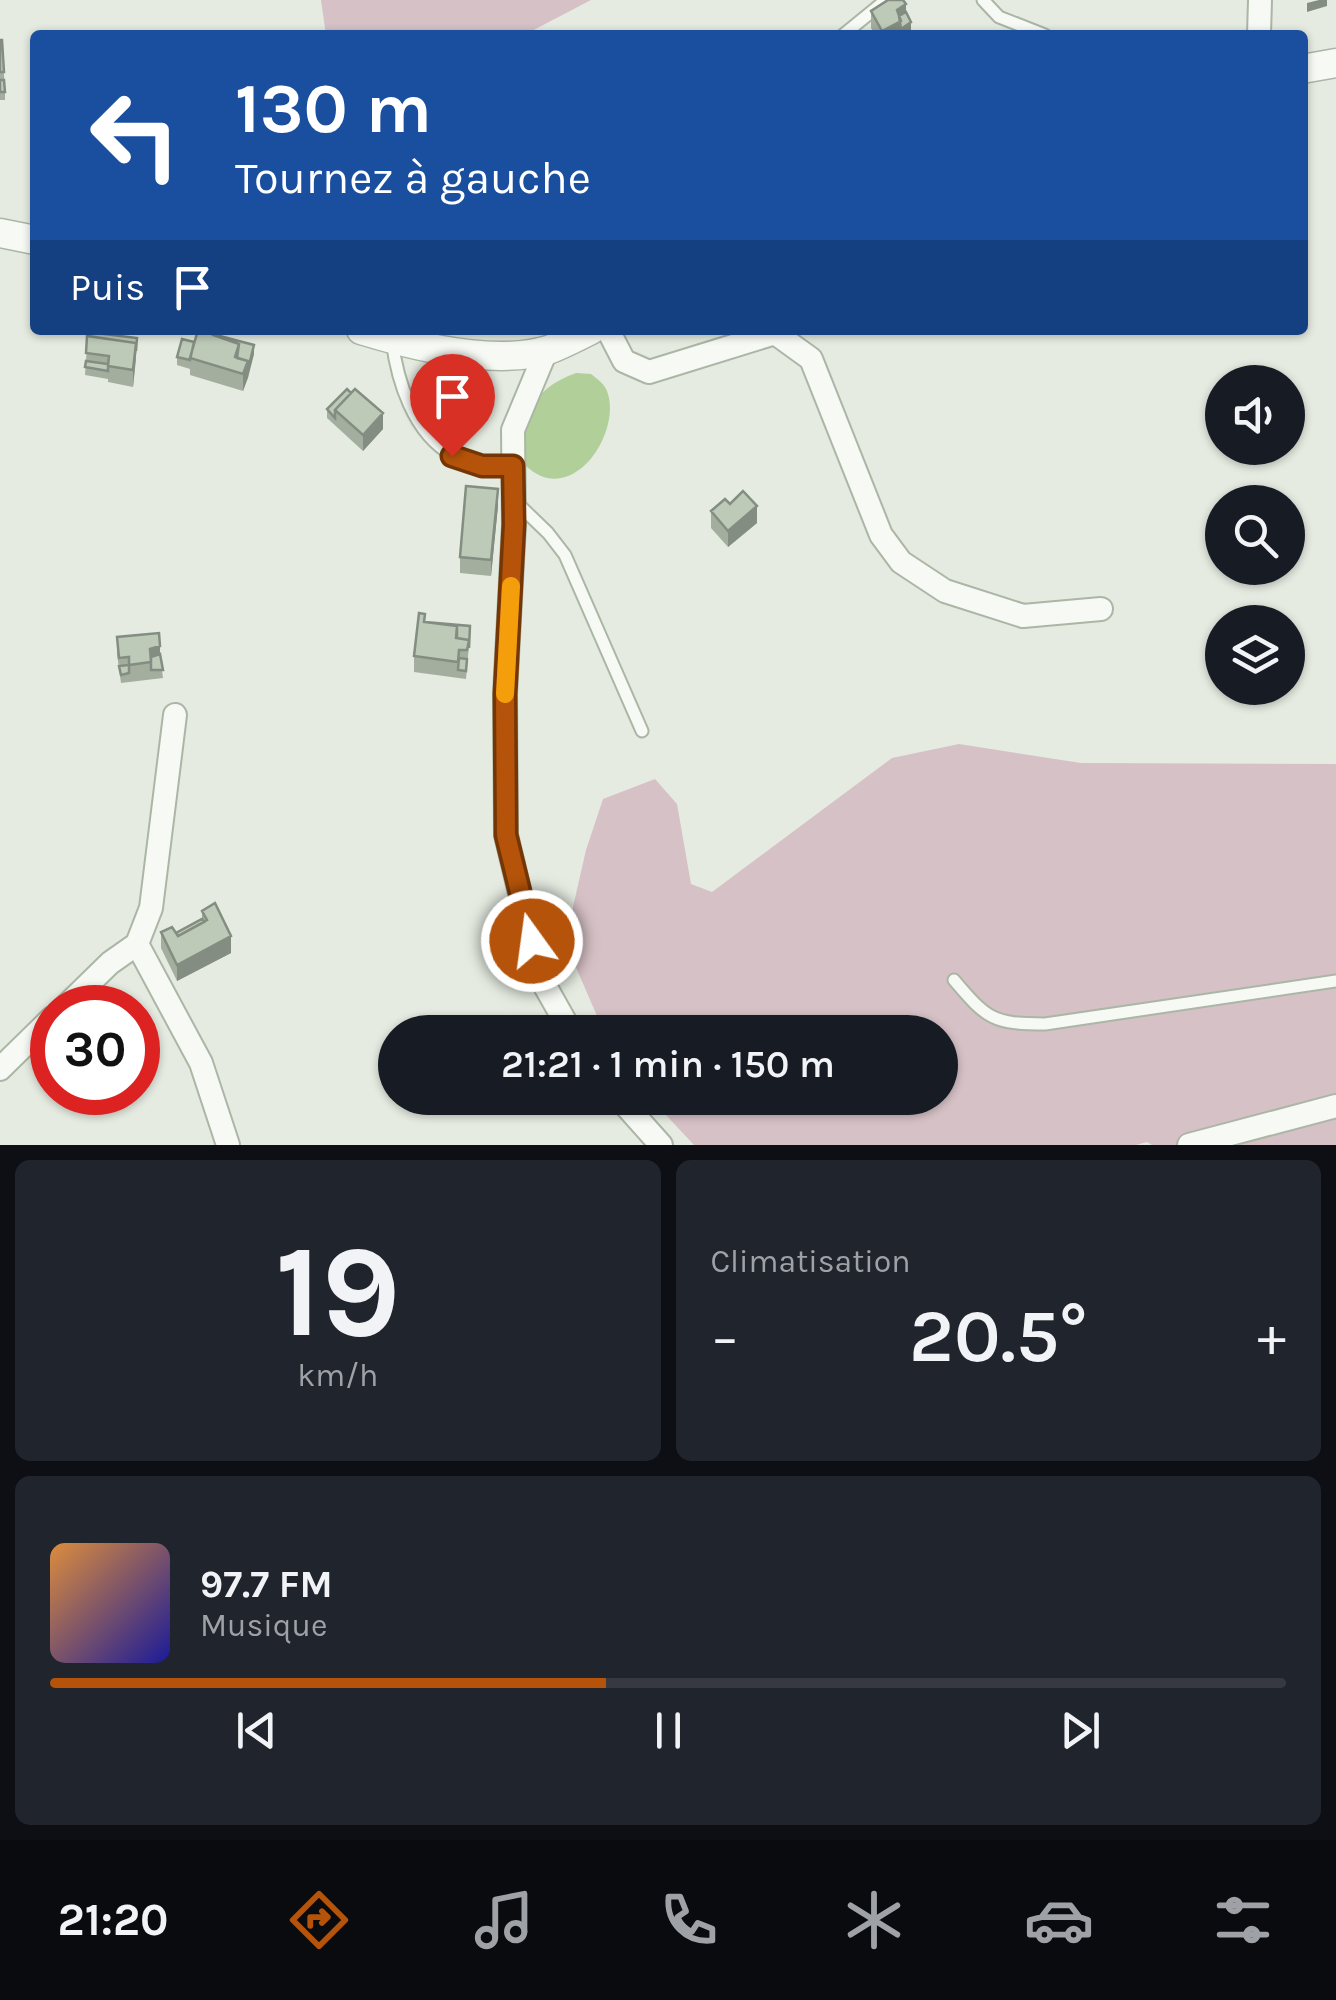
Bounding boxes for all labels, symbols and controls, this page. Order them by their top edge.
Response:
text: 130 m [235,68,432,150]
icon: left [70,70,200,200]
text: Tournez à gauche [235,152,591,204]
icon: arrive [165,260,220,315]
text: Puis [70,265,145,310]
pin [410,354,495,457]
map controls [1205,365,1305,705]
button: sound [1205,365,1305,465]
icon: arrive [425,369,480,424]
button: search [1205,485,1305,585]
button: layers [1205,605,1305,705]
position arrow [480,889,584,993]
speed limit sign: 30 [30,985,160,1115]
text: 21:21 · 1 min · 150 m [501,1042,835,1087]
text: 19 [275,1216,401,1368]
text: Climatisation [711,1243,911,1280]
text: 20.5° [909,1292,1087,1380]
text: − [711,1305,739,1369]
text: + [1257,1305,1286,1369]
text: km/h [297,1357,378,1394]
text: 97.7 FM [200,1562,333,1607]
text: Musique [200,1607,327,1644]
icon: previous [229,1703,284,1758]
icon: pause [641,1703,696,1758]
icon: next [1053,1703,1108,1758]
icon: directions [284,1885,354,1955]
icon: music [469,1885,539,1955]
icon: phone [654,1885,724,1955]
icon: climate [839,1885,909,1955]
icon: car [1024,1885,1094,1955]
icon: filters [1208,1885,1278,1955]
text: 21:20 [57,1894,169,1946]

